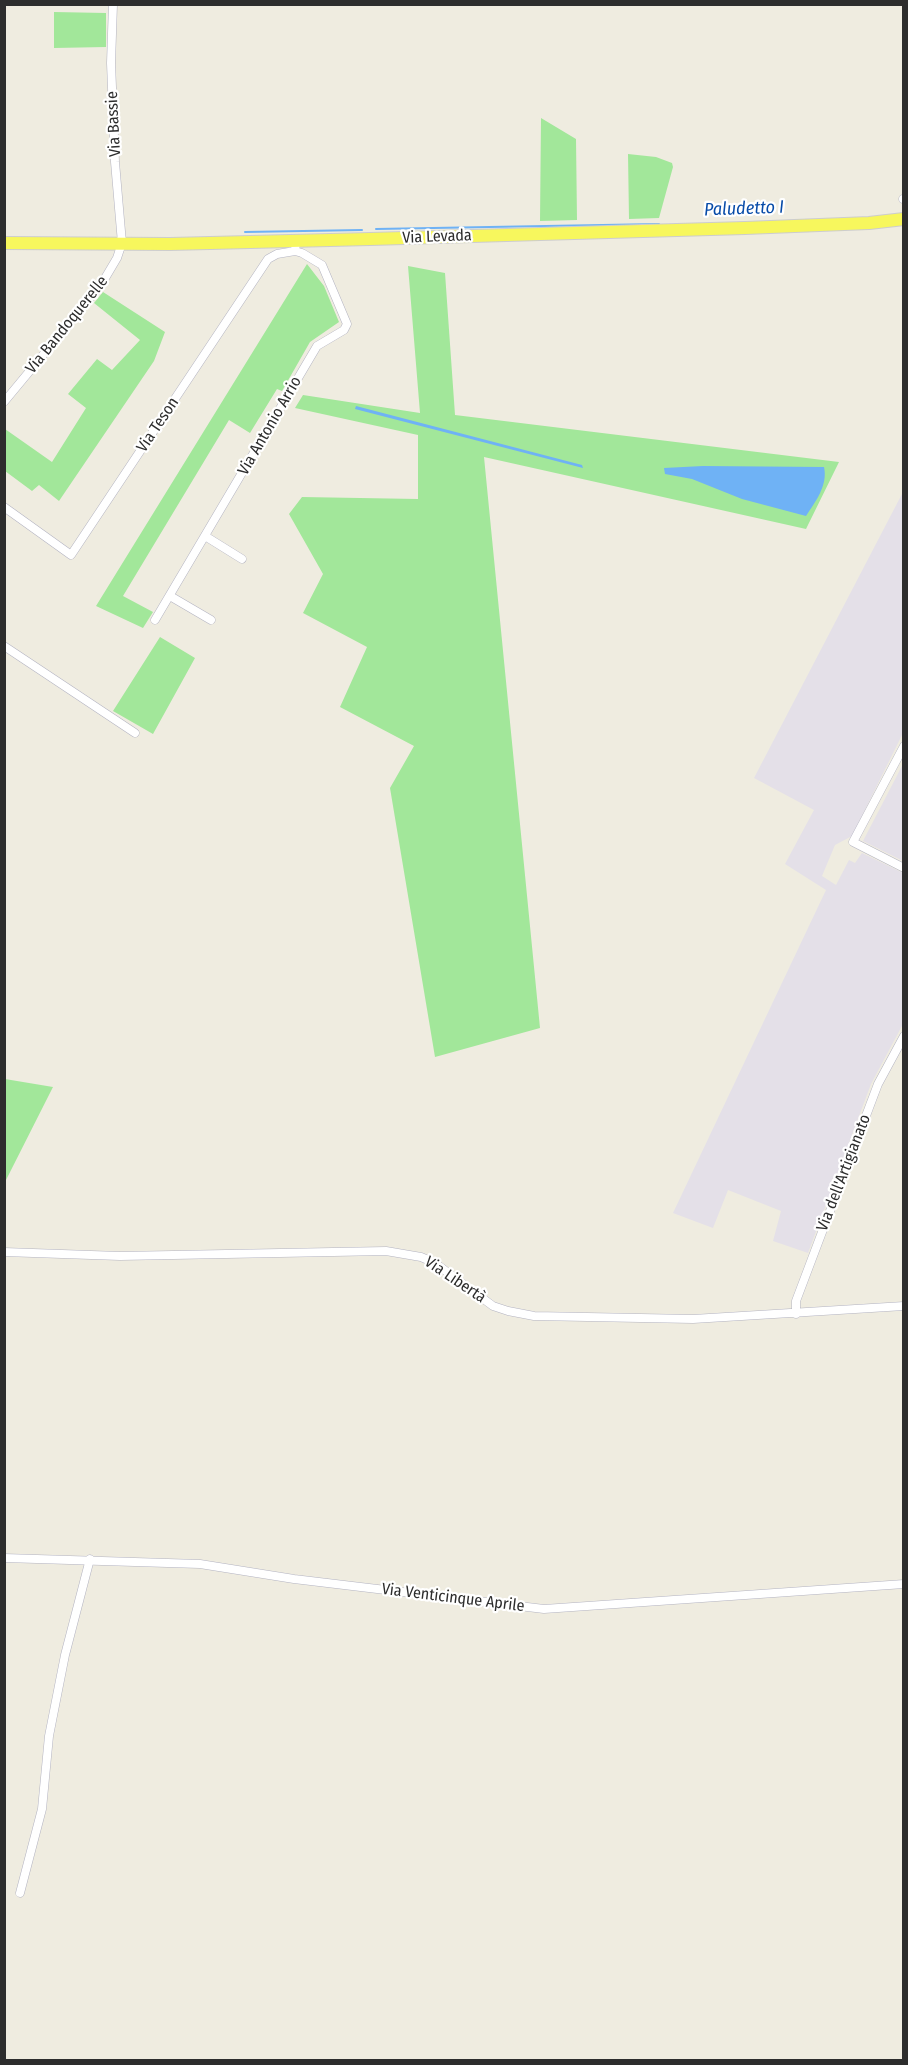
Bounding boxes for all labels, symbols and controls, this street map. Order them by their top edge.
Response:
street label: Via Bassie [103,91,125,157]
water label: Paludetto I [704,197,784,221]
street label: Via Levada [402,226,472,248]
street label: Via Bandoquerelle [22,272,112,378]
street label: Via Antonio Arrio [234,373,306,479]
street label: Via Teson [133,394,183,456]
street label: Via dell'Artigianato [813,1112,875,1234]
street label: Via Libertà [421,1253,489,1307]
street label: Via Venticinque Aprile [381,1580,525,1616]

